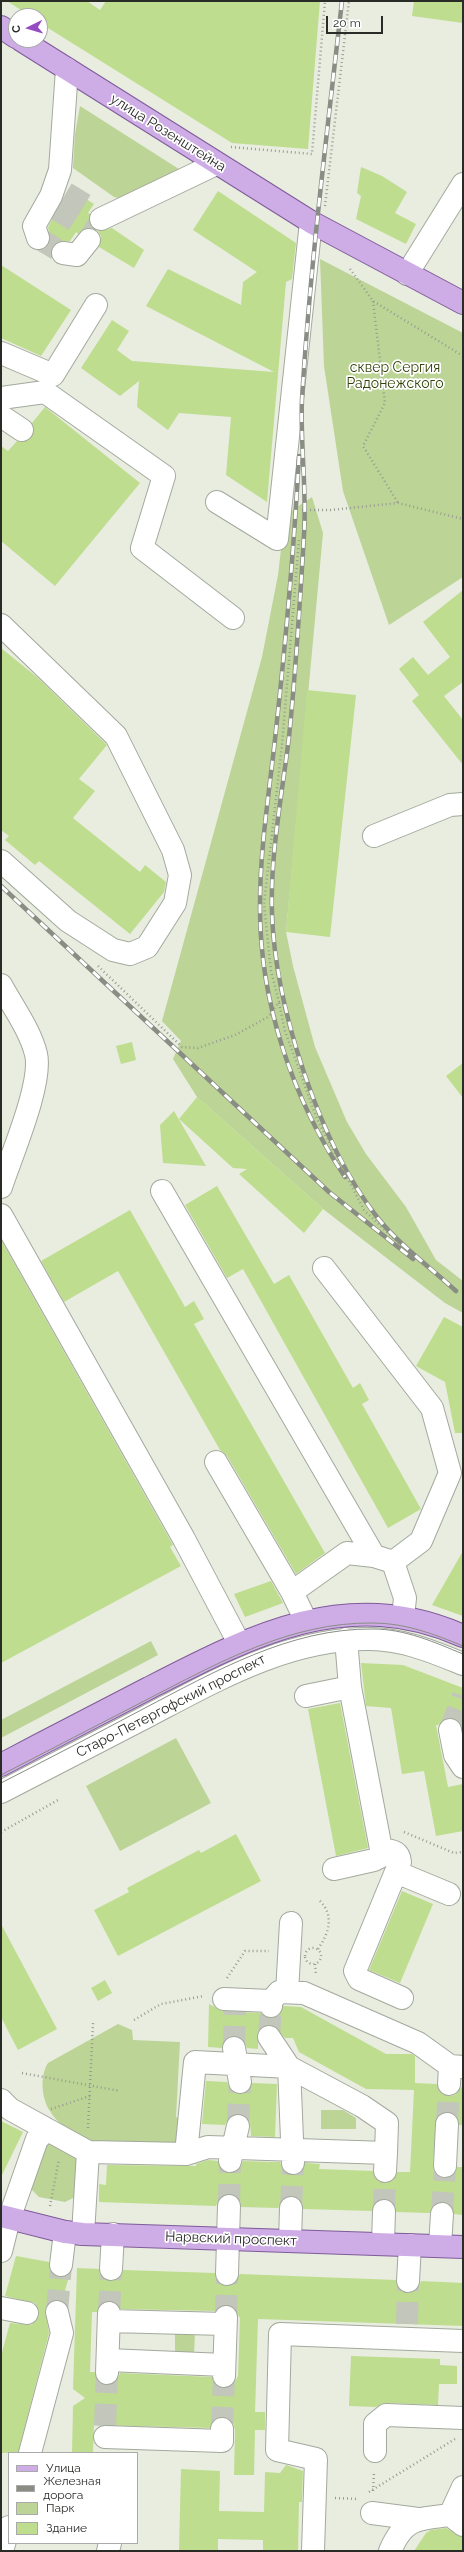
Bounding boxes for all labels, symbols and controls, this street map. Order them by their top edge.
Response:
north arrow [8,8,48,48]
scale bar [328,8,385,34]
text: 20 m [333,16,361,30]
text: С [10,25,23,33]
street label: улица Розенштейна [107,91,229,175]
park label: сквер Сергия Радонежского [346,360,444,392]
street label: Старо-Петергофский проспект [74,1651,268,1761]
street label: Нарвский проспект [165,2228,297,2250]
legend [8,2452,138,2544]
text: Улица [46,2461,81,2475]
text: Железная дорога [43,2474,101,2502]
text: Парк [46,2501,75,2515]
text: Здание [46,2521,87,2535]

